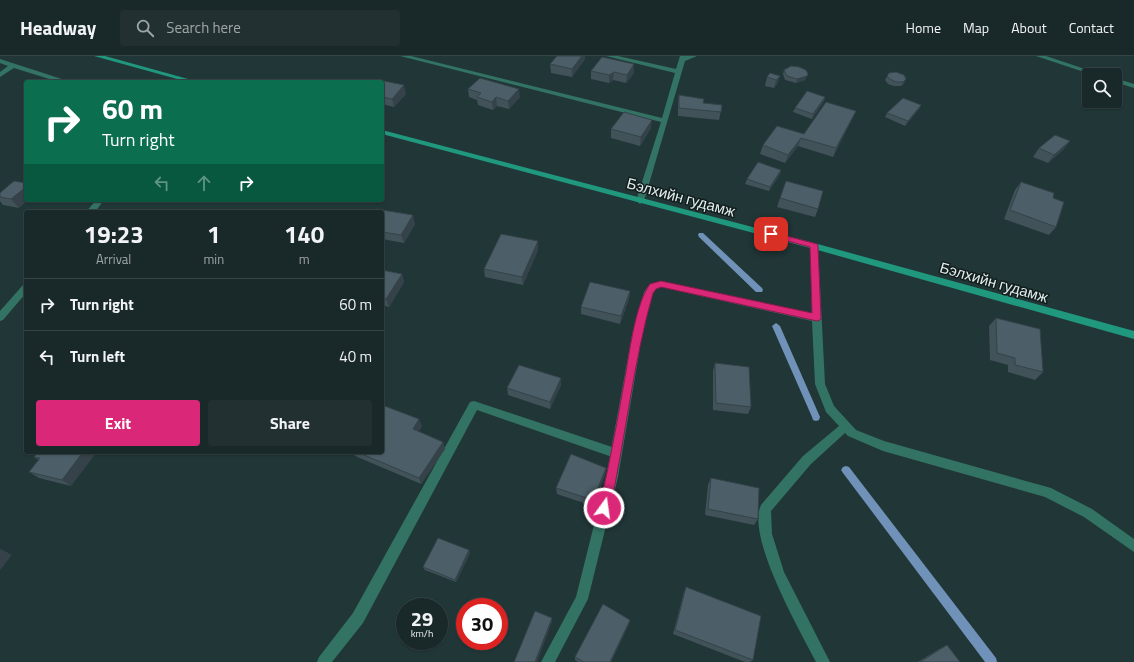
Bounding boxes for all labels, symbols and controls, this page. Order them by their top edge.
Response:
search box [120,10,400,46]
text: Headway [20,13,96,42]
text: Search here [166,16,241,39]
icon: search [134,17,156,39]
text: Home [906,17,941,38]
text: Map [963,17,989,38]
text: About [1011,17,1047,38]
text: Contact [1069,17,1114,38]
map controls [1082,68,1122,108]
button: search [1082,68,1122,108]
text: 60 m [102,87,163,130]
icon: right [36,96,88,148]
text: Turn right [102,126,175,153]
street label: Бэлхийн гудамж [624,171,738,223]
icon: left [151,172,173,194]
icon: ahead [193,172,215,194]
icon: right [235,172,257,194]
text: 19:23 [84,216,144,252]
text: 1 [207,216,221,252]
text: 140 [284,216,324,252]
pin [754,217,788,251]
icon: arrive [760,223,782,245]
text: Arrival [96,249,131,269]
text: min [203,249,224,269]
text: m [299,249,310,269]
street label: Бэлхийн гудамж [937,256,1051,308]
text: Turn right [70,293,134,316]
text: 60 m [339,293,372,316]
icon: right [36,294,58,316]
text: Turn left [70,345,125,368]
text: 40 m [339,345,372,368]
icon: left [36,346,58,368]
button: Exit [36,400,200,446]
button: Share [208,400,372,446]
position arrow [583,487,625,529]
speed limit sign: 30 [456,598,508,650]
text: 29 [411,603,433,634]
text: km/h [411,626,433,641]

